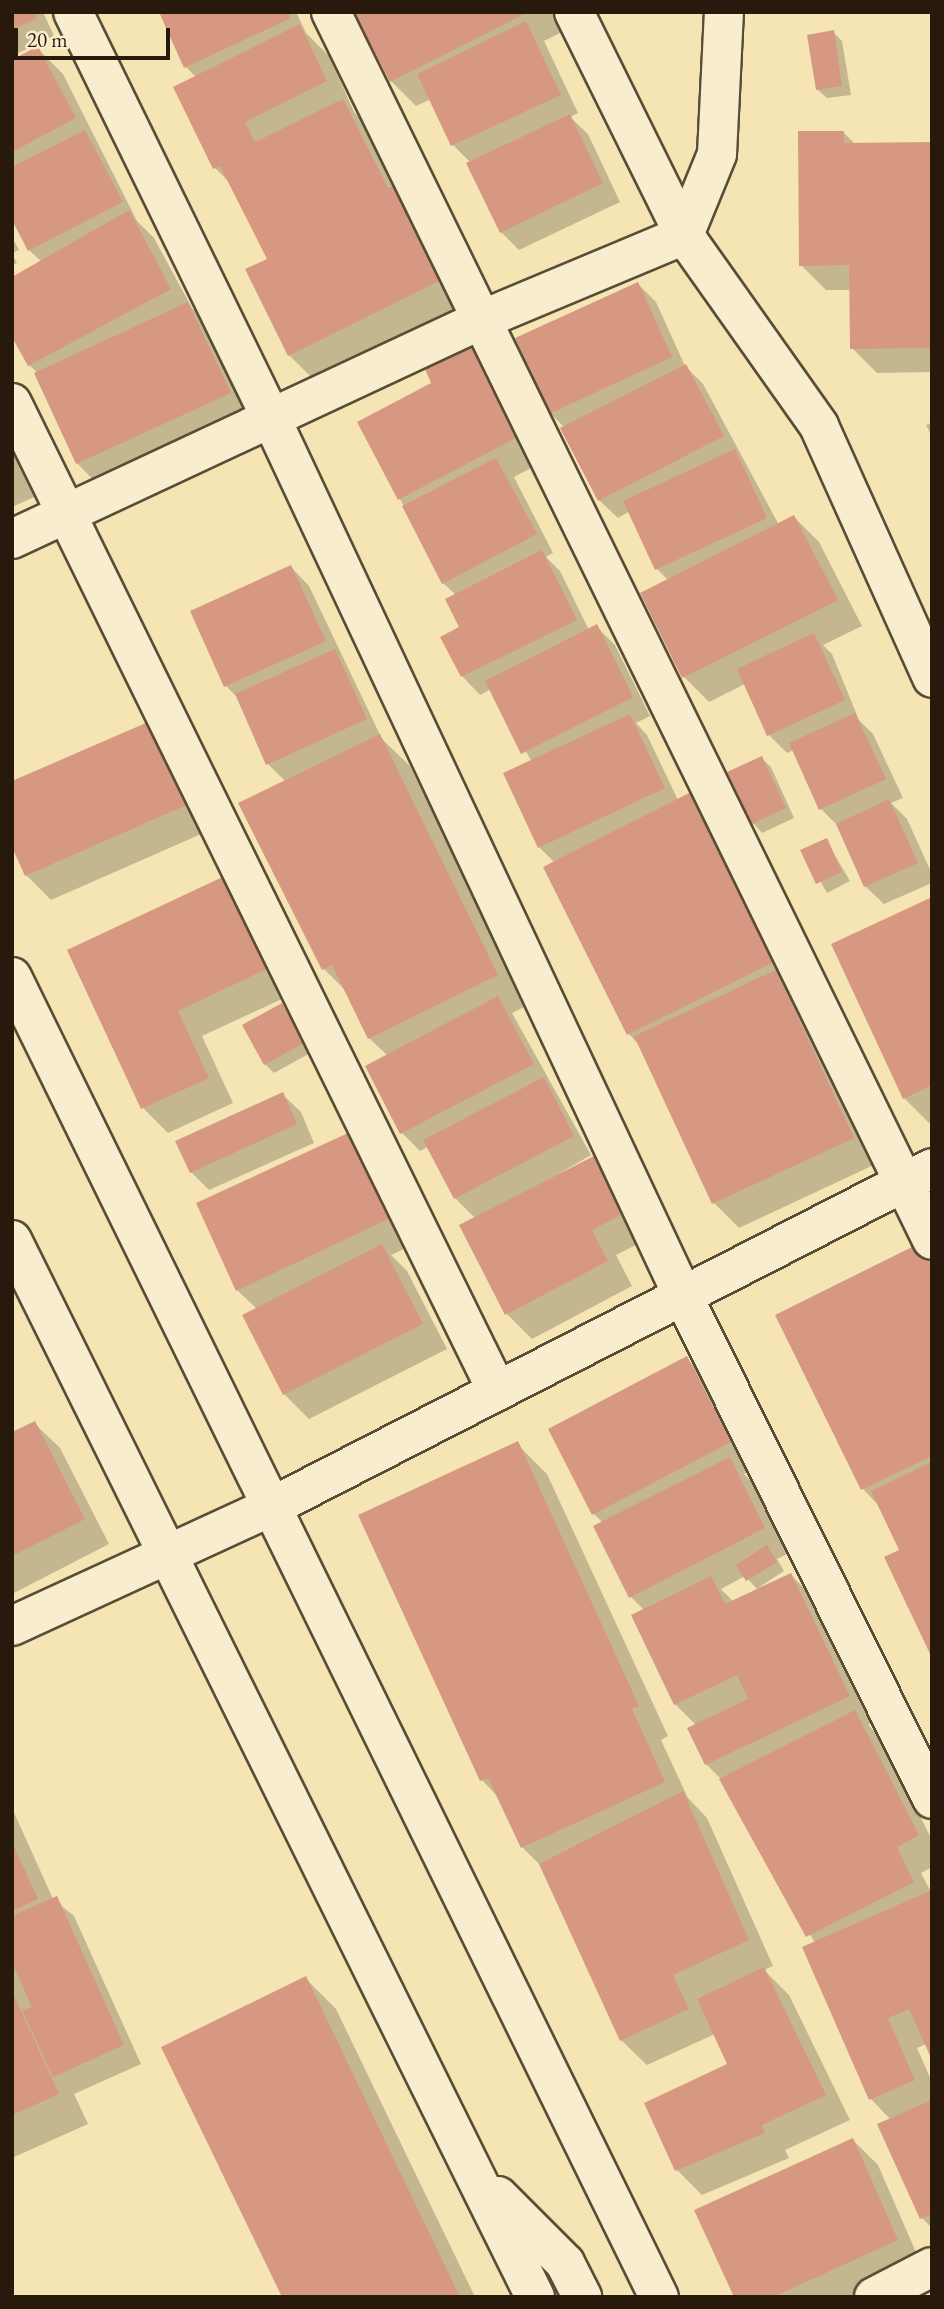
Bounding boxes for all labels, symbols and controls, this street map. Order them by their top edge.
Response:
scale bar [18,14,173,58]
text: 20 m [27,26,68,53]

